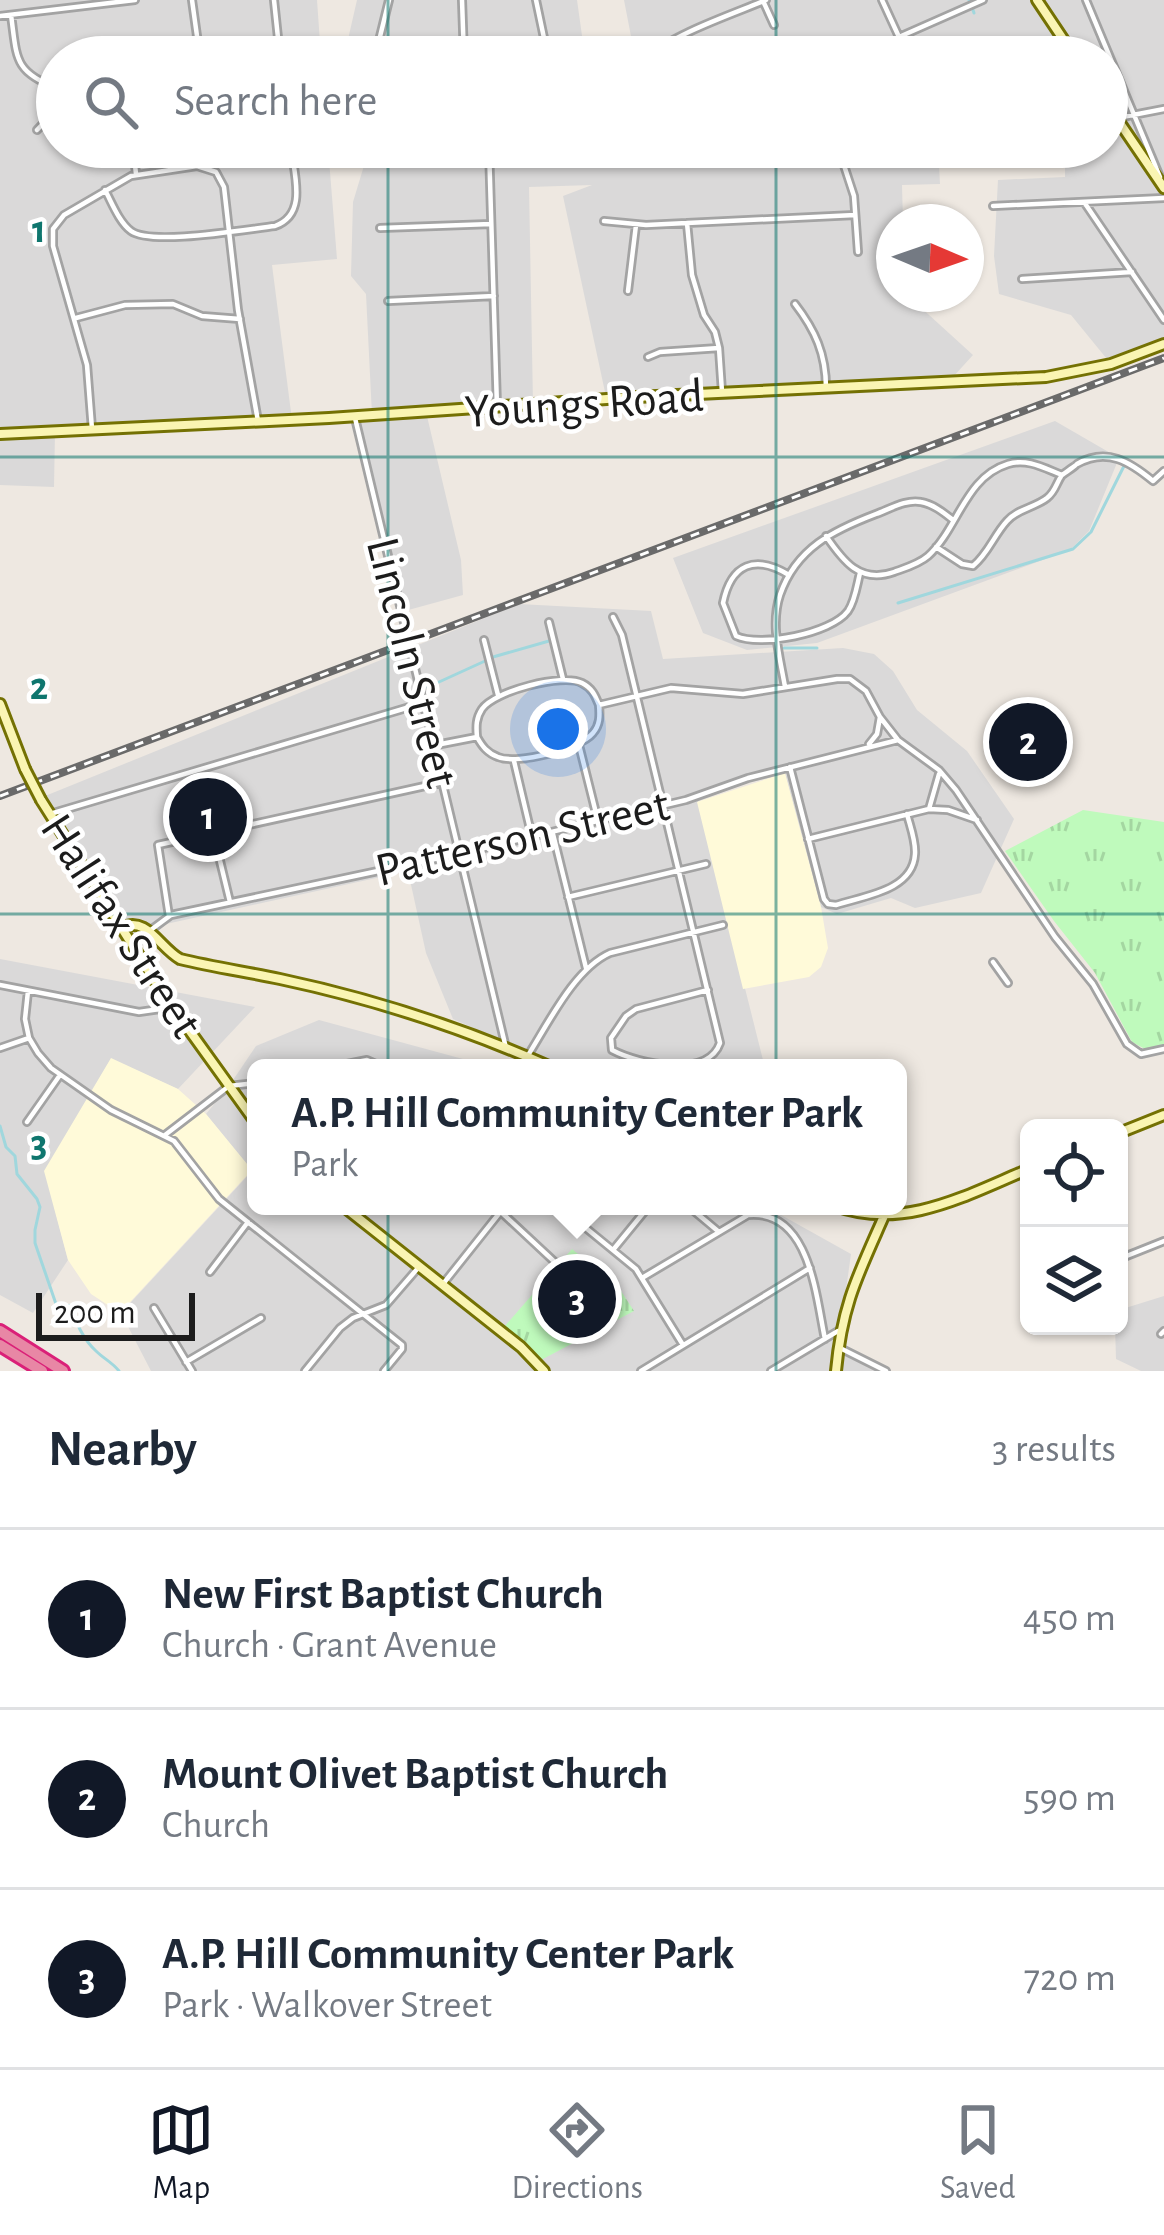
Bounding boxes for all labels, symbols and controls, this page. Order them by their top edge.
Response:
search box [36,36,1128,168]
icon: search [78,69,144,135]
text: Search here [174,79,377,124]
north arrow [876,204,984,312]
text: 1 [32,211,46,250]
street label: Youngs Road [463,373,705,437]
street label: Lincoln Street [357,533,465,793]
text: 2 [30,668,48,707]
pin: 2 [989,697,1067,787]
your location [528,699,588,759]
pin: 1 [169,772,247,862]
street label: Patterson Street [371,782,674,896]
street label: Halifax Street [31,806,210,1047]
popup [247,1059,907,1215]
text: A.P. Hill Community Center Park [291,1091,863,1136]
map controls [1020,1119,1128,1335]
button: locate [1020,1119,1128,1227]
text: 3 [31,1125,47,1164]
text: Park [291,1145,358,1184]
button: layers [1020,1227,1128,1335]
pin: 3 [538,1254,616,1344]
scale bar [36,1287,195,1340]
text: 200 m [54,1297,136,1330]
text: Nearby [48,1424,197,1475]
text: 3 results [992,1430,1116,1469]
text: New First Baptist Church [162,1572,604,1617]
text: 1 [80,1599,94,1638]
text: 450 m [1023,1599,1116,1638]
text: Church · Grant Avenue [162,1626,497,1665]
text: Mount Olivet Baptist Church [162,1752,668,1797]
text: 2 [78,1779,96,1818]
text: 590 m [1023,1779,1116,1818]
text: Church [162,1806,270,1845]
text: A.P. Hill Community Center Park [162,1932,734,1977]
text: 3 [79,1959,95,1998]
text: 720 m [1024,1959,1116,1998]
text: Park · Walkover Street [162,1986,492,2025]
tab: Map [148,2097,214,2209]
tab: Directions [511,2097,643,2209]
tab: Saved [940,2097,1015,2209]

